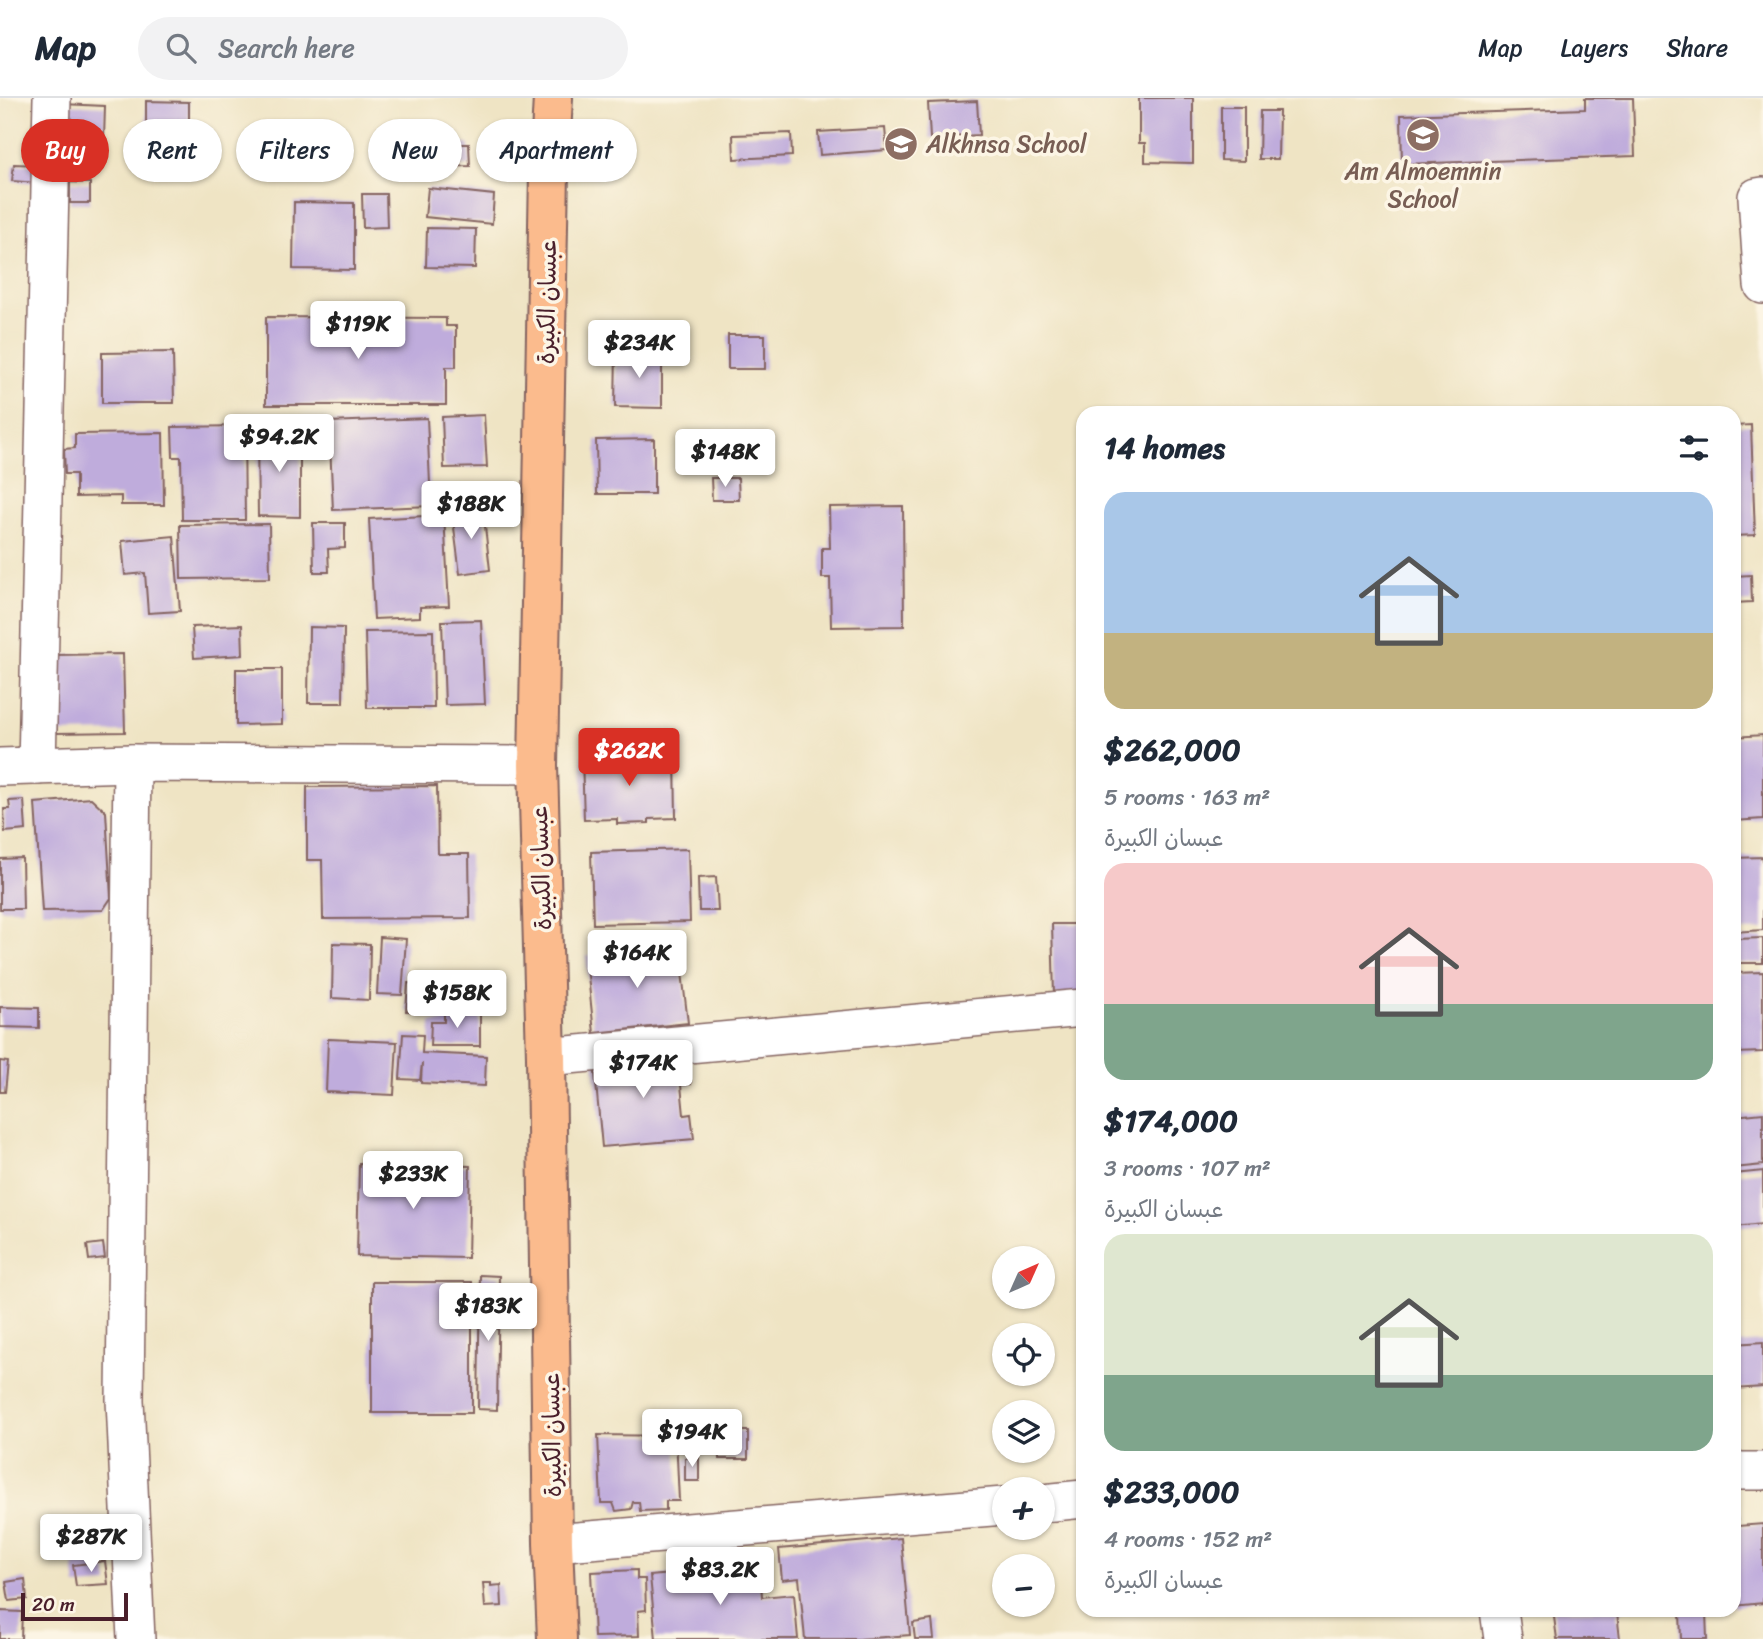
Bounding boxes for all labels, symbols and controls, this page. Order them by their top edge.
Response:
search box [138,17,628,80]
text: Map [35,19,96,77]
text: Search here [218,25,355,71]
text: Map [1478,27,1523,69]
text: Layers [1561,27,1628,69]
text: Share [1666,27,1728,69]
icon: search [162,29,200,67]
school or university icon: Am Almoemnin School [1404,116,1442,154]
chip: Buy [21,119,109,182]
chip: Rent [123,119,222,182]
chip: Filters [236,119,354,182]
chip: New [368,119,462,182]
chip: Apartment [476,119,637,182]
place label: Alkhnsa School [925,123,1088,165]
school or university icon: Alkhnsa School [882,125,920,163]
place label: Am Almoemnin School [1344,150,1501,220]
street label: عبسان الكبيرة [525,239,569,365]
pin: $119K [309,302,407,361]
text: $119K [326,303,390,344]
pin: $234K [590,320,688,380]
text: $234K [604,322,674,363]
pin: $94.2K [222,414,336,474]
text: $94.2K [240,416,318,457]
text: 14 homes [1104,421,1225,475]
icon: filters [1675,429,1713,467]
pin: $148K [676,430,774,489]
text: $148K [691,431,759,472]
pin: $188K [422,482,520,541]
text: $188K [437,483,505,524]
icon: home [1346,538,1472,664]
text: $262,000 [1104,723,1241,777]
pin: $262K [580,728,678,788]
text: $262K [594,730,664,771]
text: 5 rooms · 163 m² [1104,777,1270,818]
street label: عبسان الكبيرة [518,805,564,931]
text: عبسان الكبيرة [1104,818,1223,859]
icon: home [1346,909,1472,1035]
pin: $164K [588,930,686,990]
text: $164K [604,932,670,973]
pin: $158K [408,970,506,1030]
text: $158K [423,972,491,1013]
pin: $174K [594,1040,692,1100]
text: $174K [610,1042,676,1083]
text: $174,000 [1104,1094,1238,1148]
text: 3 rooms · 107 m² [1104,1148,1271,1189]
pin: $233K [364,1152,462,1211]
text: $233K [379,1153,447,1194]
text: عبسان الكبيرة [1104,1189,1223,1230]
north arrow [992,1246,1055,1309]
map controls [992,1246,1055,1617]
icon: home [1346,1280,1472,1406]
pin: $183K [439,1284,537,1343]
text: $183K [455,1285,521,1326]
button: locate [992,1323,1055,1386]
street label: عبسان الكبيرة [530,1372,574,1498]
button: layers [992,1400,1055,1463]
pin: $194K [643,1410,741,1469]
text: $194K [658,1411,726,1452]
text: $233,000 [1104,1465,1239,1519]
button: + [992,1477,1055,1540]
pin: $287K [42,1514,140,1574]
text: $287K [56,1516,126,1557]
text: 4 rooms · 152 m² [1104,1519,1272,1560]
pin: $83.2K [663,1548,777,1607]
text: $83.2K [682,1549,758,1590]
button: − [992,1554,1055,1617]
text: عبسان الكبيرة [1104,1560,1223,1601]
text: 20 m [32,1588,75,1621]
scale bar [21,1590,128,1622]

